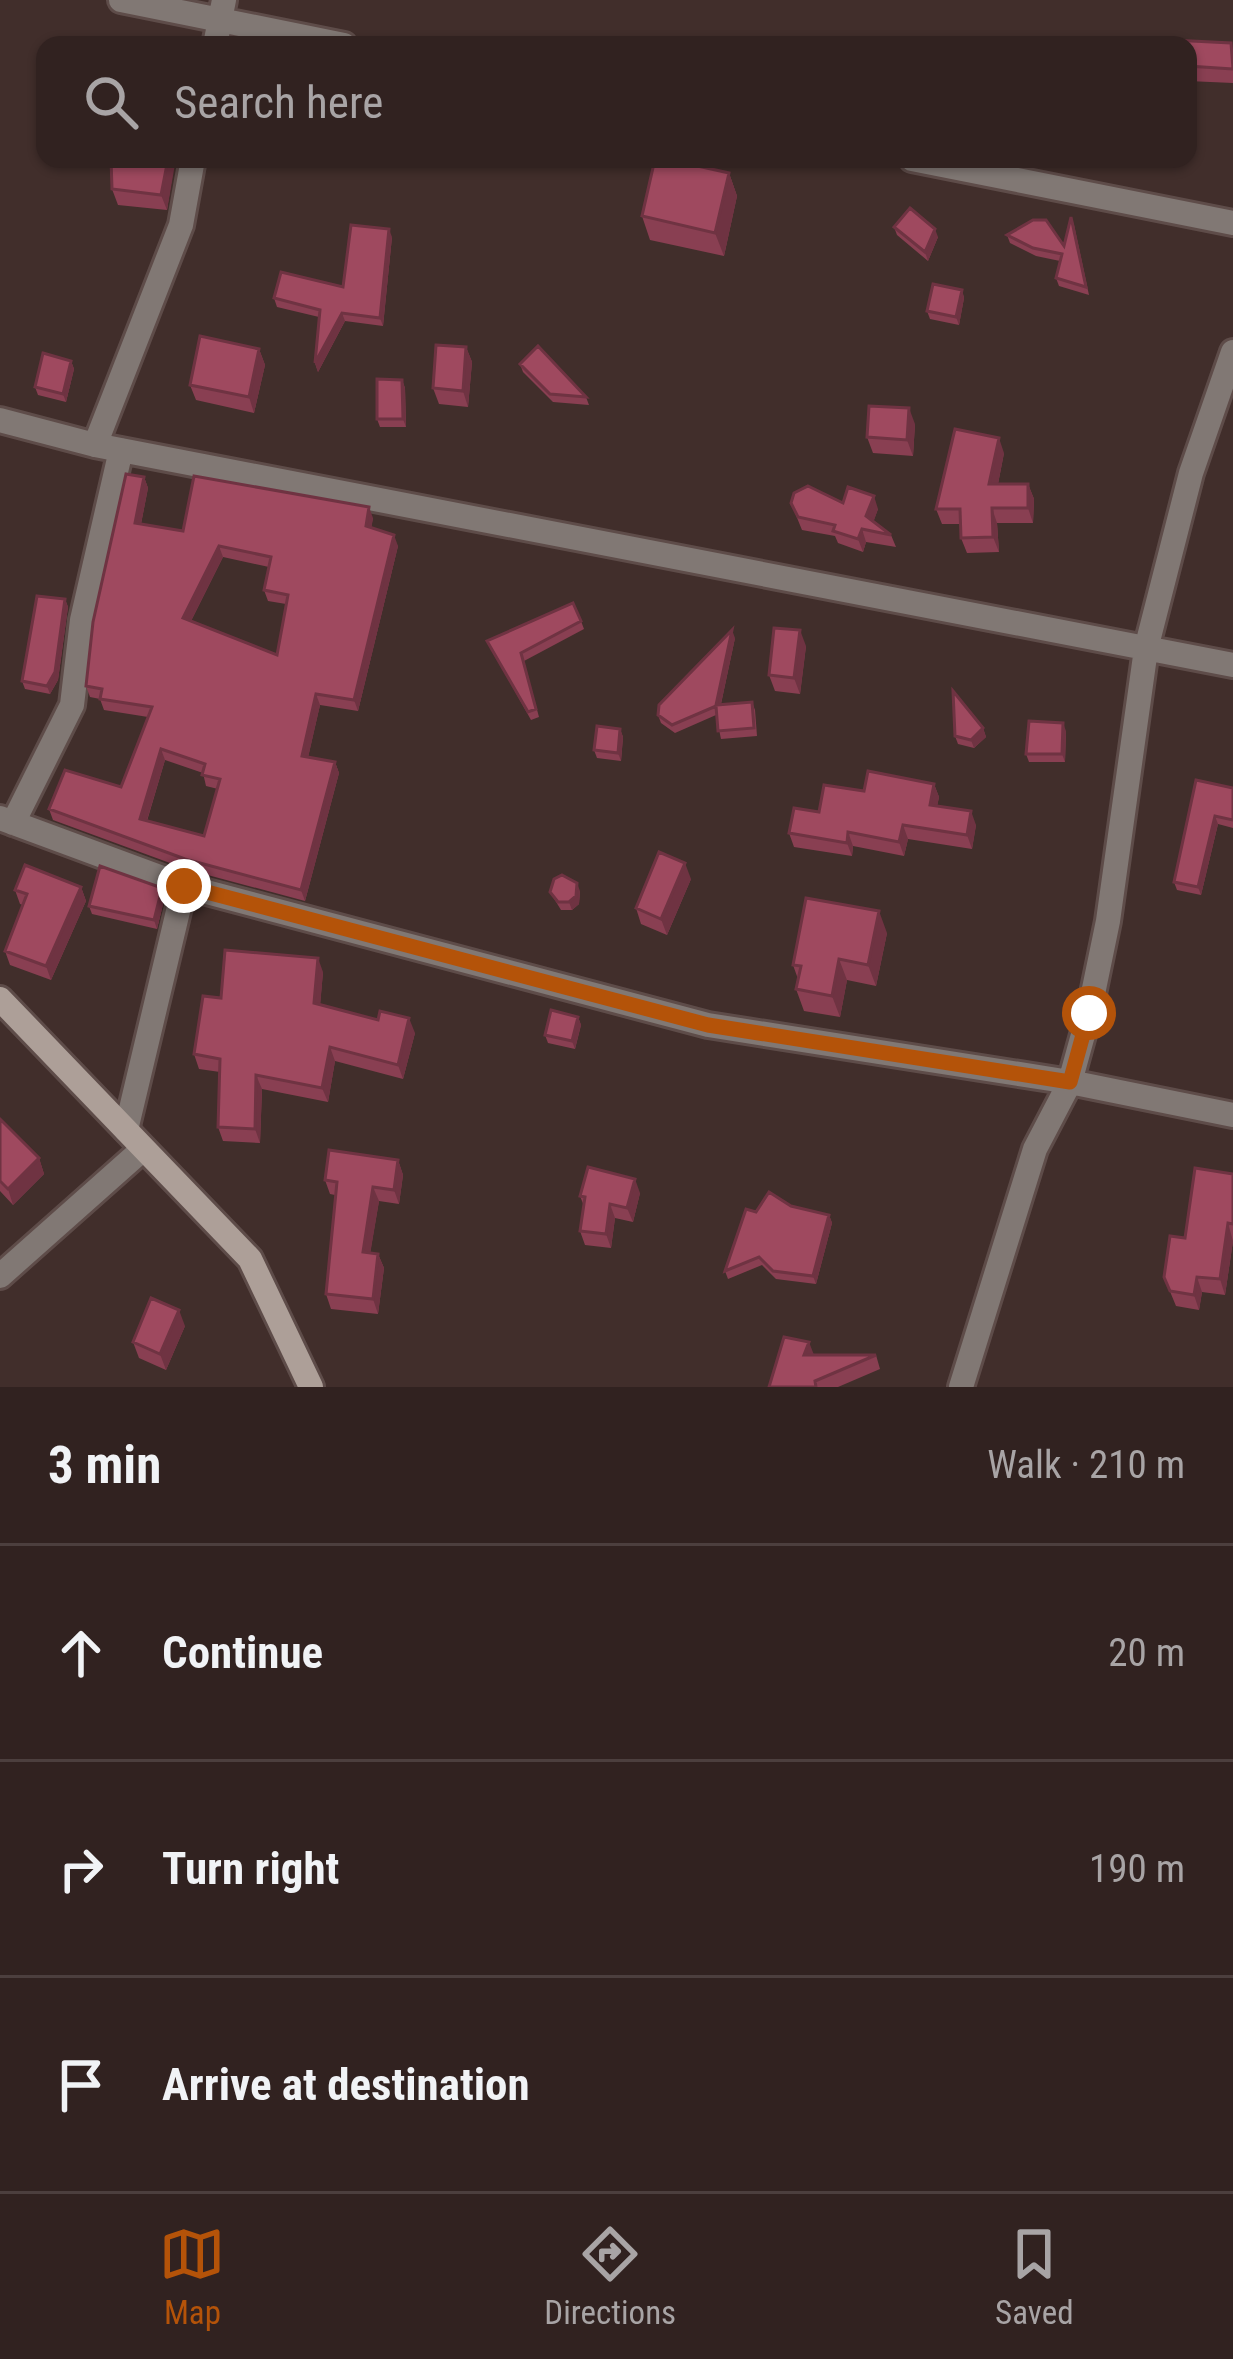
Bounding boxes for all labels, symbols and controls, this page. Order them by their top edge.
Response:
search box [36,36,1197,168]
icon: search [78,69,144,135]
text: Search here [174,76,383,129]
route end [157,859,211,913]
route start [1062,986,1116,1040]
text: 3 min [48,1436,161,1495]
text: Walk · 210 m [987,1442,1185,1488]
icon: ahead [48,1620,114,1686]
text: Continue [162,1626,323,1679]
text: 20 m [1108,1630,1185,1676]
icon: right [48,1836,114,1902]
text: Turn right [162,1842,339,1895]
text: 190 m [1089,1846,1185,1892]
icon: arrive [48,2052,114,2118]
text: Arrive at destination [162,2058,530,2111]
tab: Map [159,2221,225,2332]
tab: Directions [544,2221,676,2332]
tab: Saved [995,2221,1074,2332]

